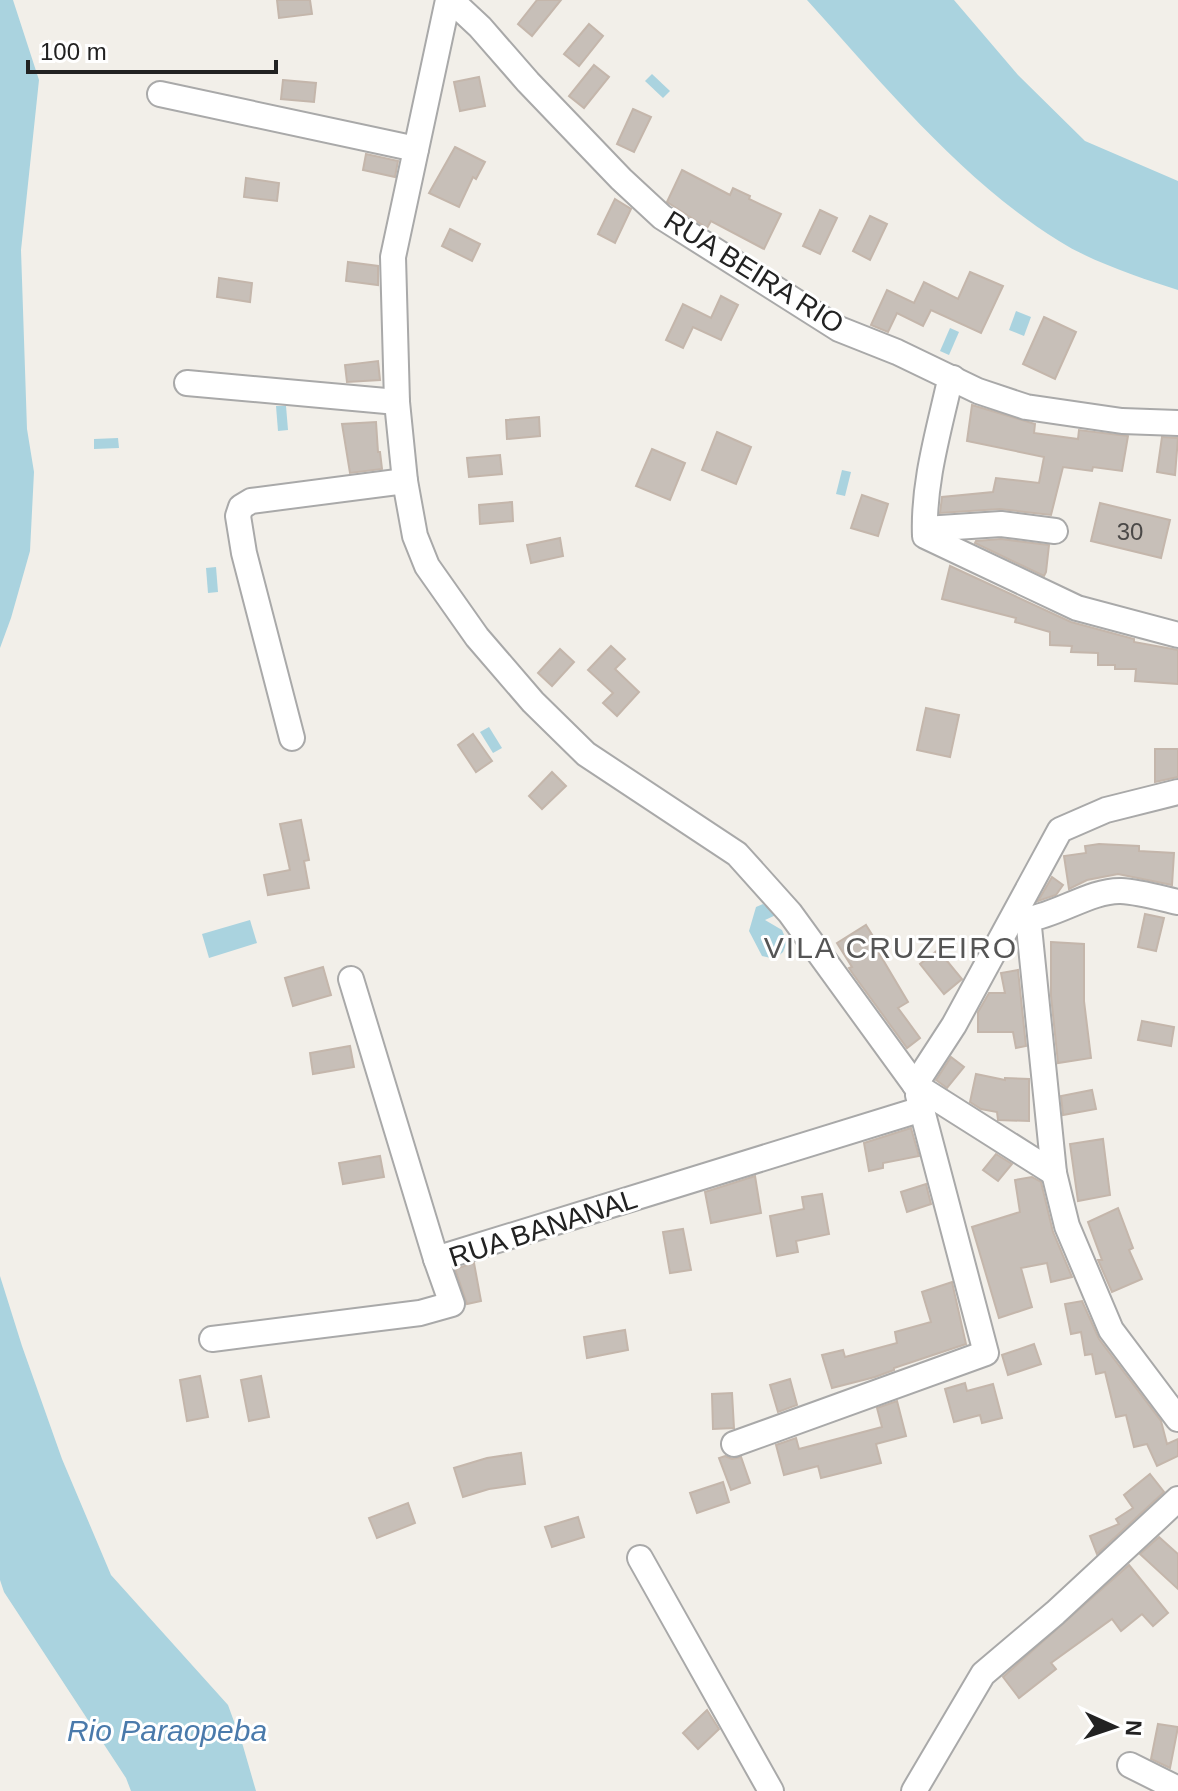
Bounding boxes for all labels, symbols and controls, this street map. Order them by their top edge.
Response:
scale bar [28,24,276,74]
text: 100 m [40,38,107,65]
street label: RUA BEIRA RIO [659,204,849,340]
house number: 30 [1117,518,1143,545]
district label: VILA CRUZEIRO [764,931,1018,964]
street label: RUA BANANAL [445,1183,641,1273]
north arrow [1074,1687,1154,1767]
water label: Rio Paraopeba [67,1714,267,1747]
text: N [1121,1719,1146,1737]

